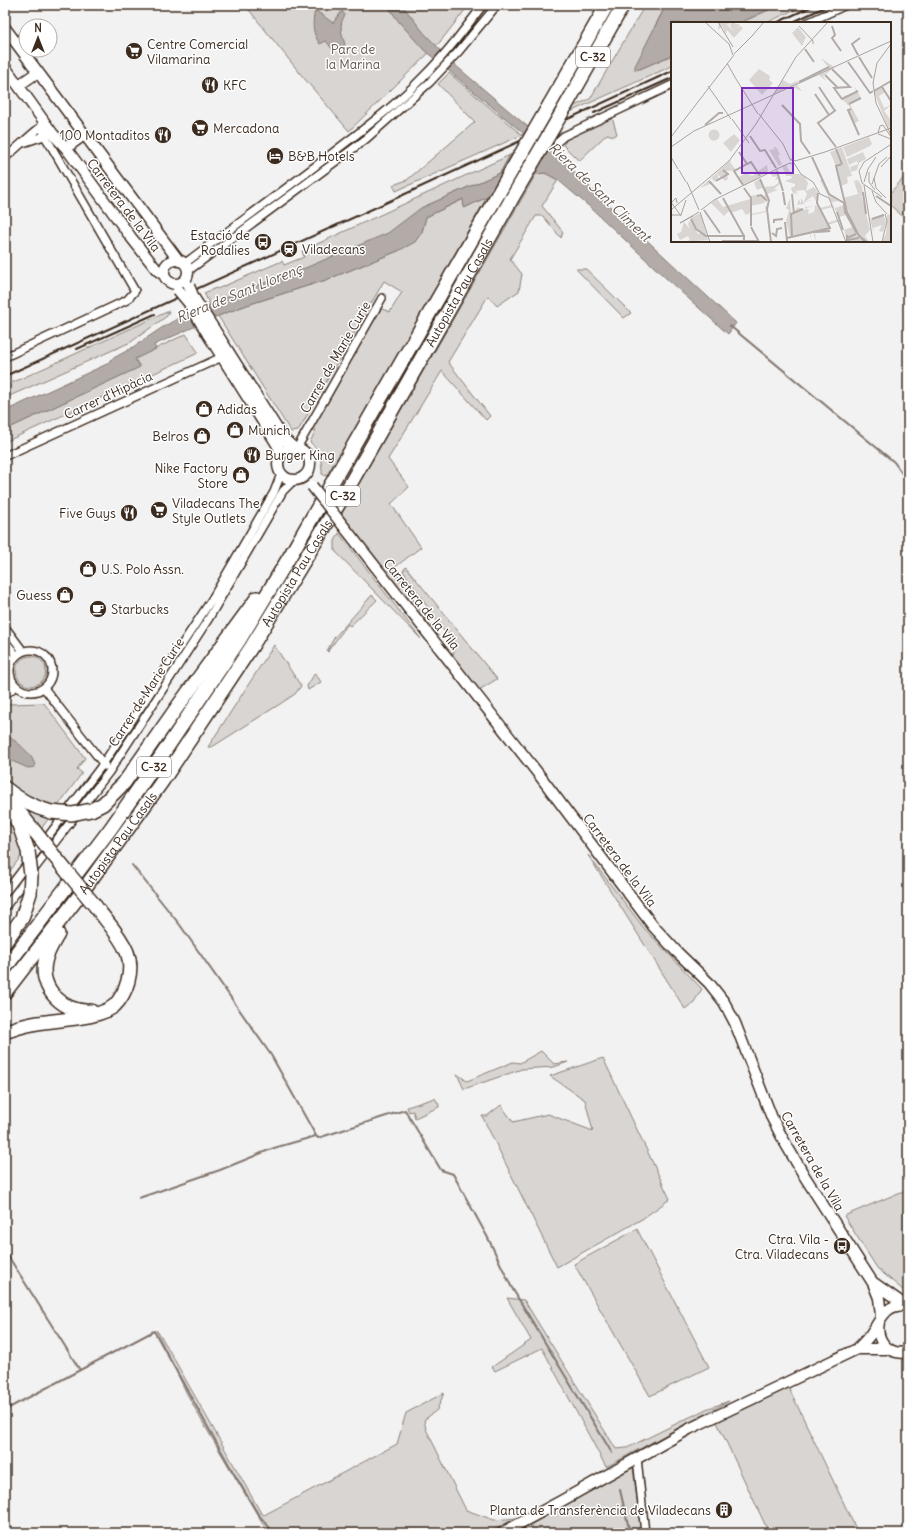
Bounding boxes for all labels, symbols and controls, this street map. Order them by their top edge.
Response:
north arrow [18,18,58,58]
text: N [34,21,42,35]
inset map [671,22,891,242]
place label: Centre Comercial Vilamarina [147,36,248,68]
supermarket icon: Centre Comercial Vilamarina [124,41,144,61]
park label: Parc de la Marina [326,41,380,73]
road number: C-32 [576,47,610,67]
restaurant icon: KFC [200,75,220,95]
place label: KFC [223,77,247,94]
supermarket icon: Mercadona [190,118,210,138]
place label: Mercadona [213,120,279,137]
restaurant icon: 100 Montaditos [153,125,173,145]
place label: 100 Montaditos [60,127,150,144]
water label: Riera de Sant Climent [545,139,657,247]
hotel icon: B&B Hotels [265,146,285,166]
place label: B&B Hotels [288,148,355,165]
street label: Carretera de la Vila [83,155,164,255]
place label: Estació de Rodalies [190,227,250,259]
bus stop icon: Estació de Rodalies [253,232,273,252]
street label: Autopista Pau Casals [422,235,497,350]
station icon: Viladecans [279,239,299,259]
place label: Viladecans [302,241,365,258]
water label: Riera de Sant Llorenç [173,259,306,326]
street label: Carrer de Marie Curie [296,298,374,416]
street label: Carrer d'Hipàcia [61,368,155,423]
shop icon: Adidas [194,399,214,419]
place label: Adidas [217,401,257,418]
shop icon: Munich [225,420,245,440]
place label: Munich [248,422,291,439]
shop icon: Belros [192,426,212,446]
place label: Belros [152,428,189,445]
restaurant icon: Burger King [242,445,262,465]
place label: Burger King [265,447,335,464]
place label: Nike Factory Store [154,460,228,492]
shop icon: Nike Factory Store [231,465,251,485]
road number: C-32 [326,486,360,506]
place label: Viladecans The Style Outlets [172,495,260,527]
supermarket icon: Viladecans The Style Outlets [149,500,169,520]
restaurant icon: Five Guys [119,503,139,523]
place label: Five Guys [59,505,116,522]
street label: Autopista Pau Casals [258,516,336,630]
street label: Carretera de la Vila [380,555,464,653]
shop icon: U.S. Polo Assn. [78,559,98,579]
place label: U.S. Polo Assn. [101,561,184,578]
shop icon: Guess [55,585,75,605]
place label: Guess [16,587,52,604]
cafe icon: Starbucks [88,599,108,619]
place label: Starbucks [111,601,169,618]
street label: Carrer de Marie Curie [105,635,188,750]
road number: C-32 [137,757,171,777]
street label: Autopista Pau Casals [75,788,161,898]
street label: Carretera de la Vila [579,810,660,910]
street label: Carretera de la Vila [777,1108,848,1214]
place label: Ctra. Vila - Ctra. Viladecans [735,1231,829,1263]
bus stop icon: Ctra. Vila - Ctra. Viladecans [832,1236,852,1256]
building icon: Planta de Transferència de Viladecans [714,1500,734,1520]
place label: Planta de Transferència de Viladecans [490,1502,711,1519]

